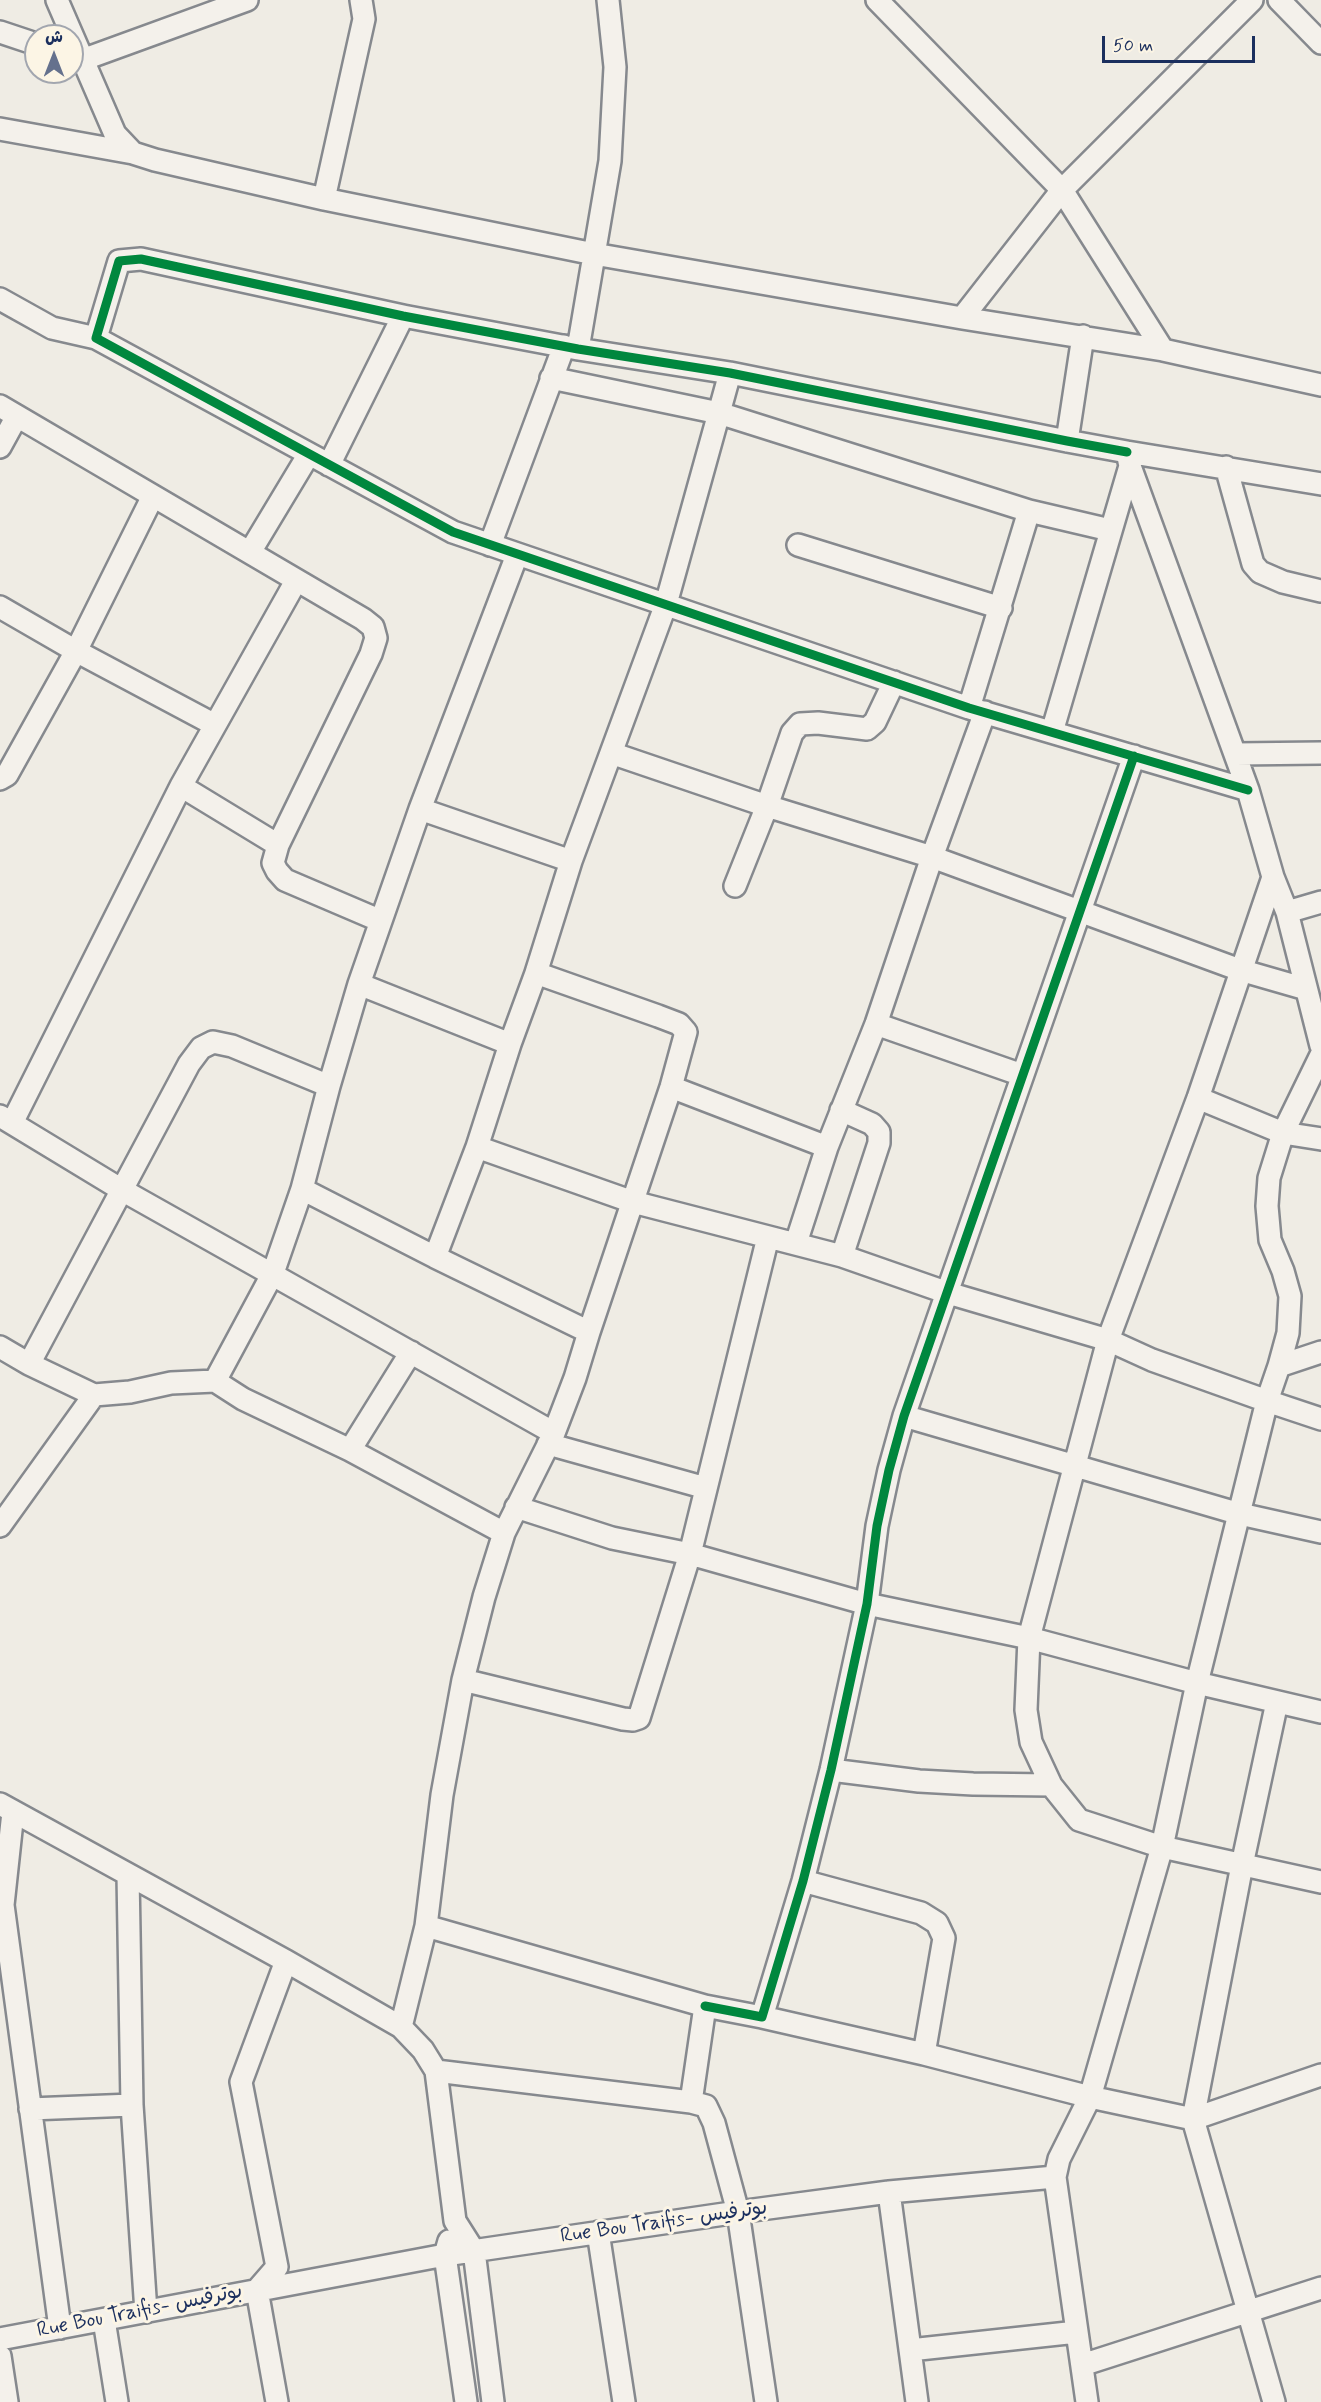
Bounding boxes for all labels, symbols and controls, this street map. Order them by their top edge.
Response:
north arrow [24,24,84,84]
scale bar [1105,24,1258,62]
text: ش [45,27,63,48]
text: 50 m [1113,34,1153,58]
street label: Rue Bou Traifis- بوترفيس [559,2196,769,2250]
street label: Rue Bou Traifis- بوترفيس [35,2280,245,2344]

